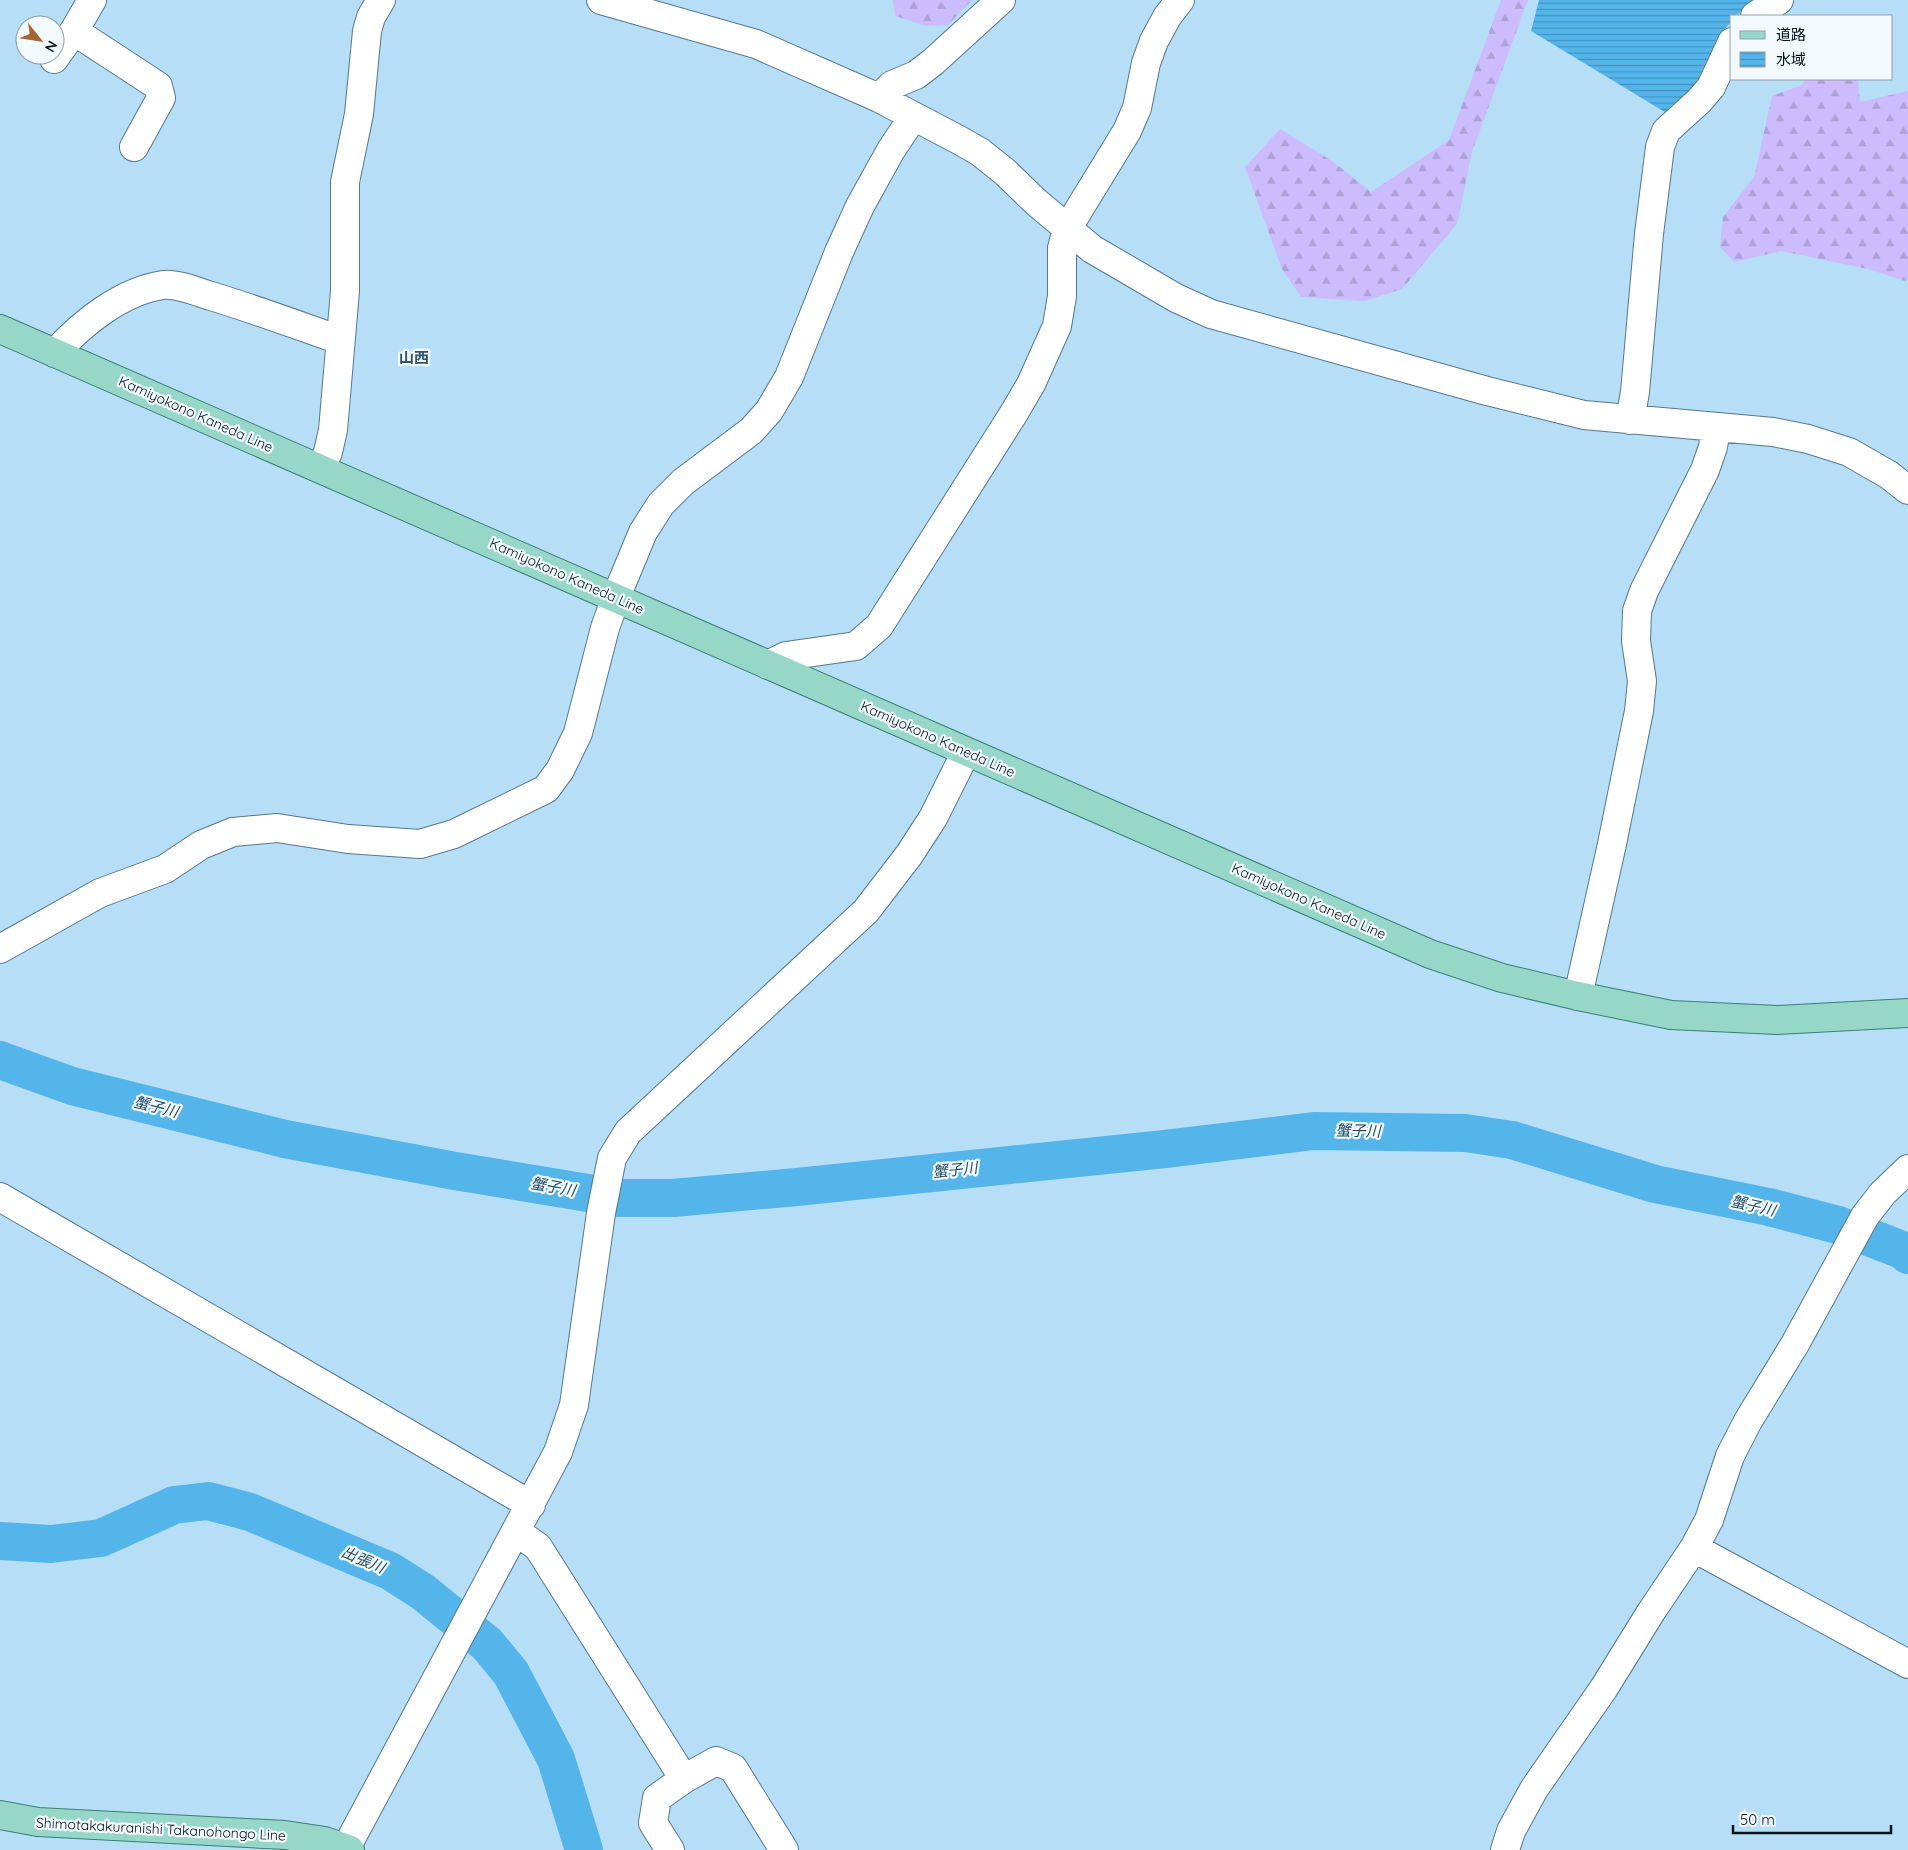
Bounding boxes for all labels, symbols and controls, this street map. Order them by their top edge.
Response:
north arrow [15,15,65,65]
legend [1730,15,1893,80]
text: 道路 [1776,25,1806,44]
text: N [41,38,62,55]
text: 水域 [1776,50,1806,69]
district label: 山西 [399,348,429,367]
street label: Kamiyokono Kaneda Line [116,372,276,456]
street label: Kamiyokono Kaneda Line [487,534,647,618]
street label: Kamiyokono Kaneda Line [858,697,1018,781]
street label: Kamiyokono Kaneda Line [1229,859,1389,943]
water label: 蟹子川 [132,1092,182,1122]
water label: 蟹子川 [1335,1121,1383,1140]
water label: 蟹子川 [932,1157,980,1181]
water label: 蟹子川 [529,1173,579,1200]
water label: 蟹子川 [1729,1191,1779,1220]
water label: 出張川 [339,1542,389,1578]
scale bar [1733,1802,1890,1834]
text: 50 m [1740,1810,1775,1829]
street label: Shimotakakuranishi Takanohongo Line [36,1813,287,1845]

